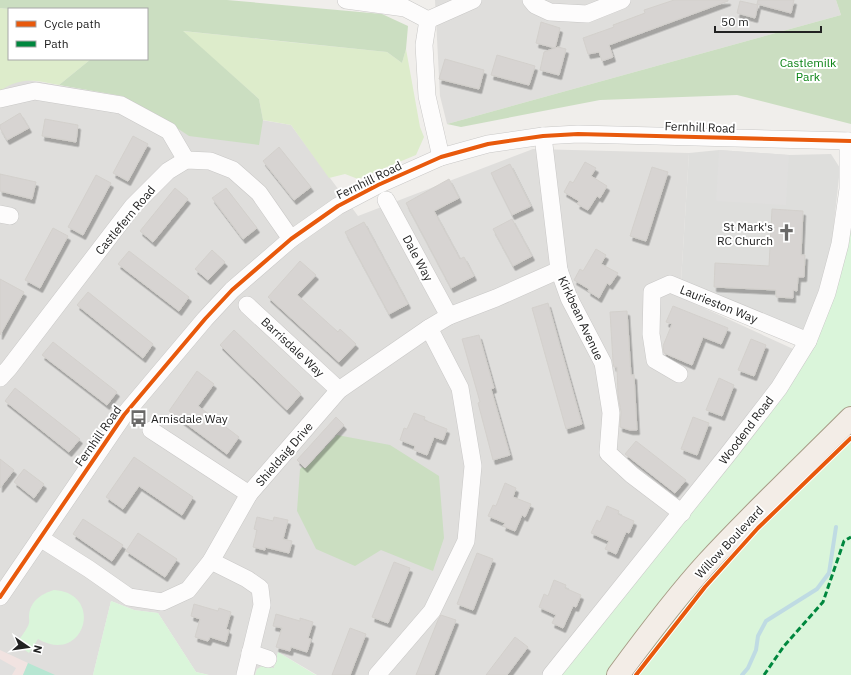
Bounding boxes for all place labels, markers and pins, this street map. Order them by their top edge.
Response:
place label: St Mark's RC Church [717,219,773,248]
church icon: St Mark's RC Church [776,223,796,243]
bus stop icon: Arnisdale Way [128,408,148,428]
place label: Arnisdale Way [151,411,228,426]

